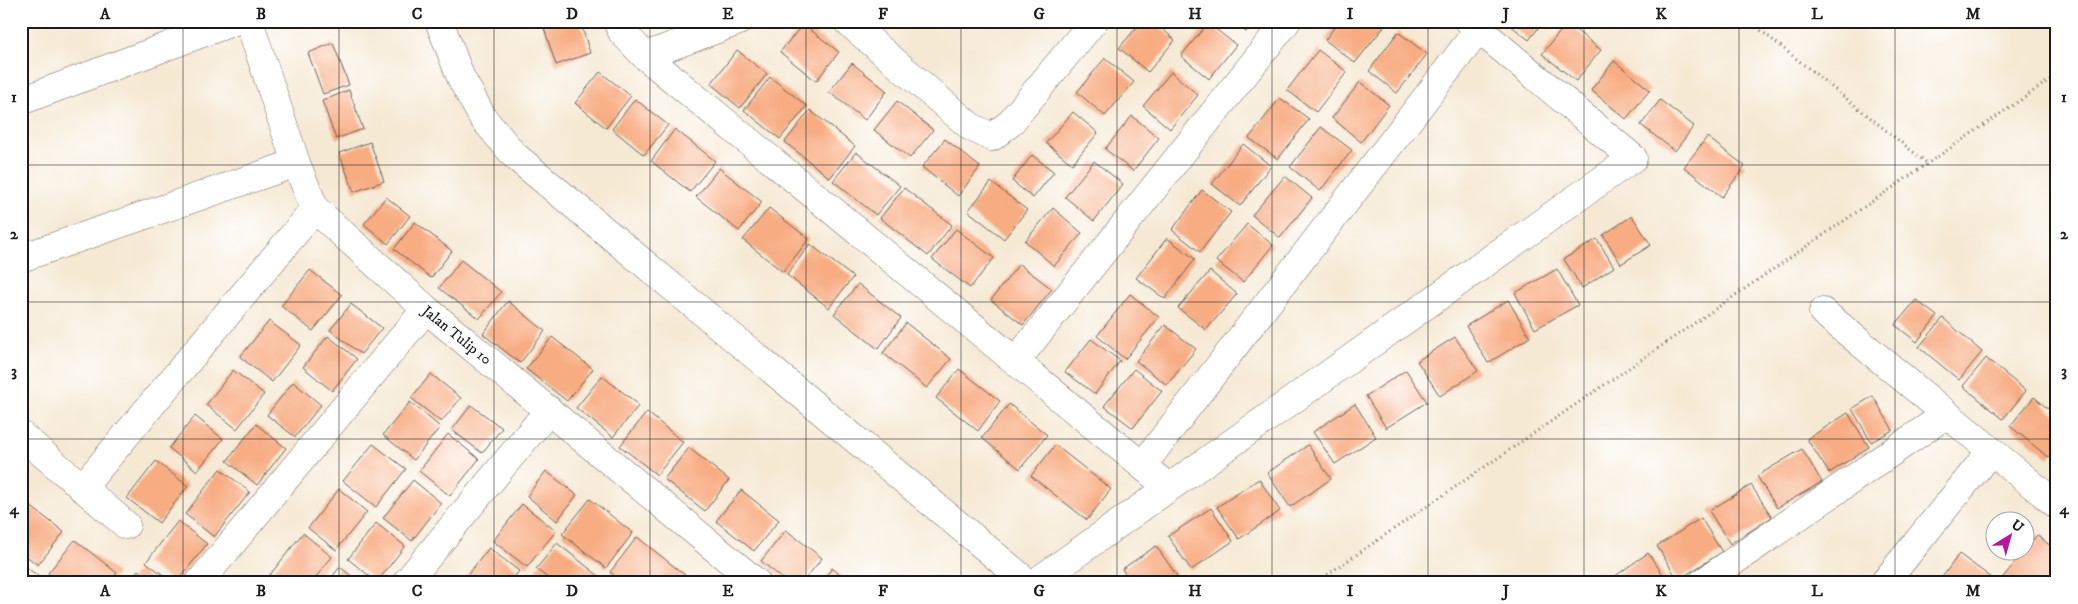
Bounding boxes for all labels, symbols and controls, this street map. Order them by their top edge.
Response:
text: A [99,4,111,24]
text: B [256,4,266,24]
text: C [412,4,422,24]
text: D [566,4,578,24]
text: E [722,4,734,24]
text: F [878,4,888,24]
text: G [1033,4,1045,24]
text: H [1188,4,1202,24]
text: I [1347,4,1354,24]
text: J [1501,4,1510,24]
text: K [1655,4,1667,24]
text: L [1811,4,1823,24]
text: M [1966,4,1981,24]
text: 1 [11,87,17,107]
text: 1 [2061,87,2067,107]
text: 2 [10,224,19,244]
text: 2 [2060,224,2069,244]
street label: Jalan Tulip 10 [416,300,495,369]
text: 3 [11,361,17,381]
text: 3 [2061,361,2067,381]
text: 4 [8,499,19,519]
text: 4 [2058,499,2069,519]
north arrow [1986,512,2036,562]
text: U [2007,516,2027,537]
text: A [99,581,111,601]
text: B [256,581,266,601]
text: C [412,581,422,601]
text: D [566,581,578,601]
text: E [722,581,734,601]
text: F [878,581,888,601]
text: G [1033,581,1045,601]
text: H [1188,581,1202,601]
text: I [1347,581,1354,601]
text: J [1501,581,1510,601]
text: K [1655,581,1667,601]
text: L [1811,581,1823,601]
text: M [1966,581,1981,601]

